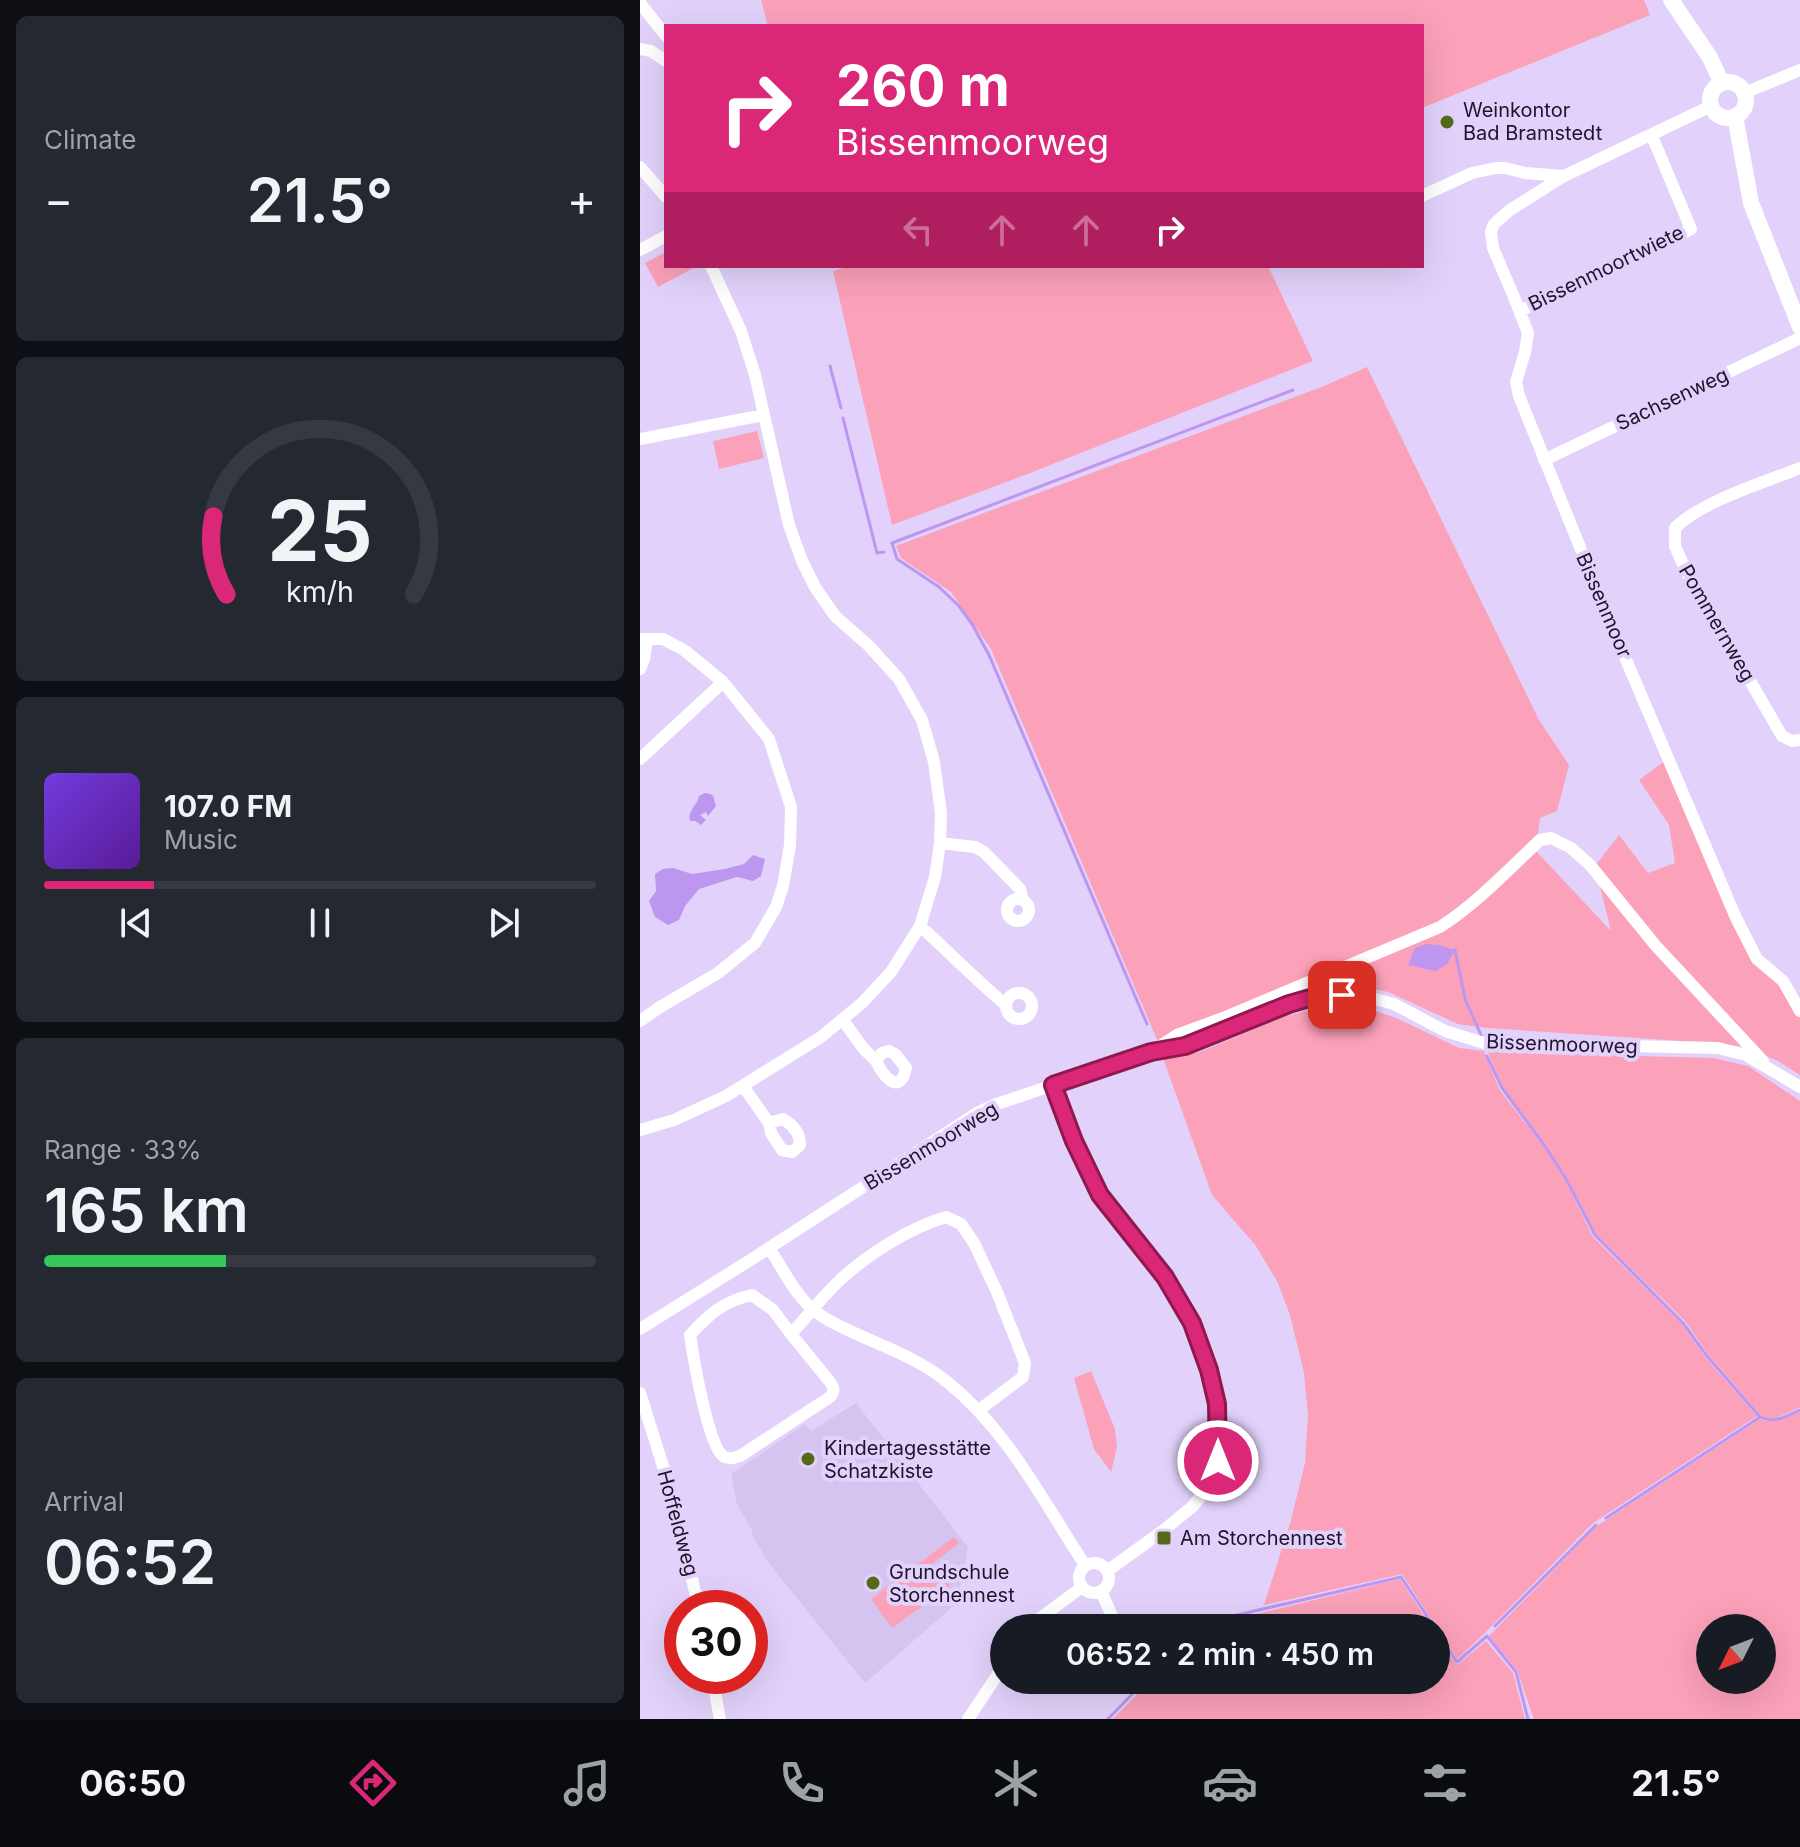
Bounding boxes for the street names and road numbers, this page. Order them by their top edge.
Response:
street label: Bissenmoortwiete [1525,220,1687,316]
street label: Sachsenweg [1612,362,1732,436]
street label: Bissenmoor [1571,549,1637,661]
street label: Pommernweg [1674,560,1760,686]
street label: Bissenmoorweg [1486,1029,1638,1059]
street label: Bissenmoorweg [860,1097,1002,1195]
street label: Hoffeldweg [652,1467,704,1579]

